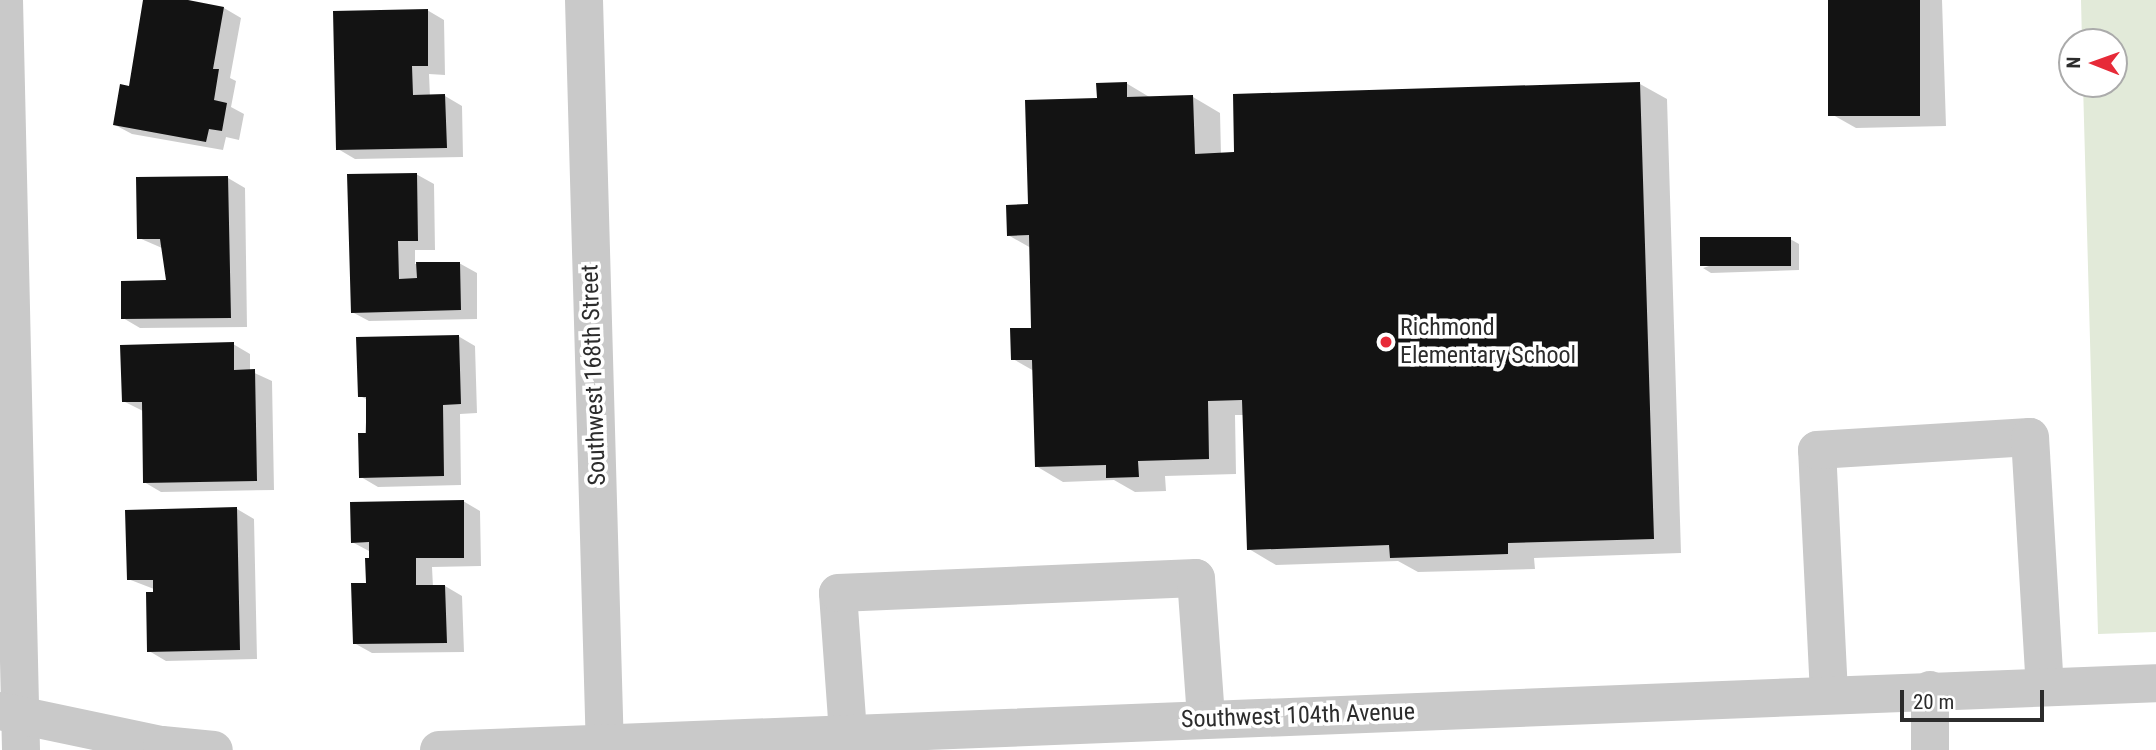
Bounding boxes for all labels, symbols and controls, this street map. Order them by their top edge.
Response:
north arrow [2058,28,2128,98]
text: N [2062,57,2085,69]
street label: Southwest 168th Street [576,264,612,486]
place label: Richmond Elementary School [1400,314,1576,370]
marker: Richmond Elementary School [1378,334,1394,350]
scale bar [1904,676,2048,720]
text: 20 m [1913,690,1954,714]
street label: Southwest 104th Avenue [1181,698,1415,734]

